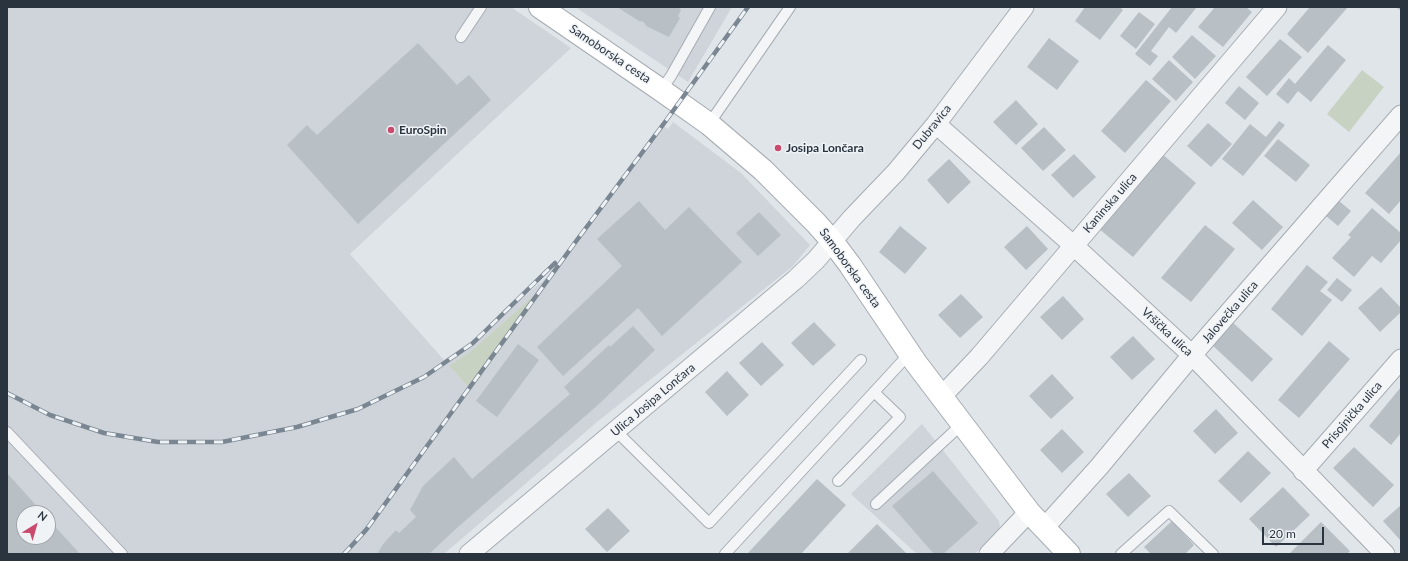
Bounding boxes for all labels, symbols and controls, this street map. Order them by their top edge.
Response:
street label: Samoborska cesta [567,22,653,86]
street label: Dubravica [910,102,954,152]
place label: EuroSpin [399,123,447,137]
marker: EuroSpin [386,125,396,135]
place label: Josipa Lončara [786,141,864,155]
marker: Josipa Lončara [773,143,783,153]
street label: Kaninska ulica [1080,170,1140,236]
street label: Samoborska cesta [816,225,884,311]
street label: Jalovečka ulica [1199,278,1261,346]
street label: Vršička ulica [1138,305,1196,359]
street label: Ulica Josipa Lončara [608,360,698,440]
street label: Prisojnička ulica [1319,379,1385,451]
north arrow [16,505,56,545]
text: N [36,508,50,524]
scale bar [1264,519,1326,545]
text: 20 m [1269,526,1296,541]

